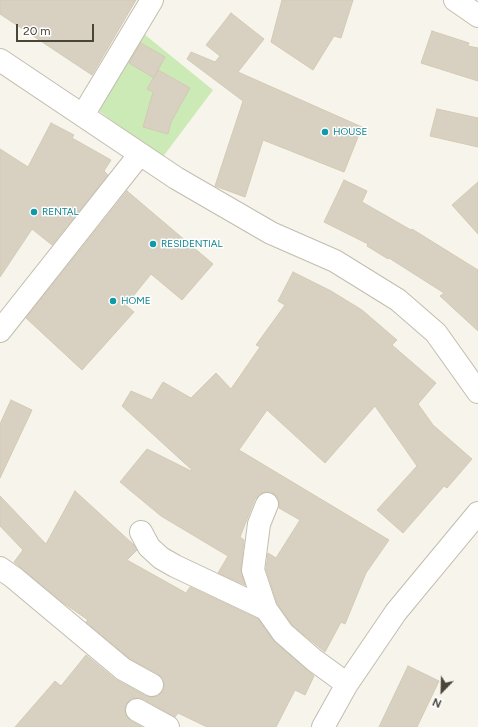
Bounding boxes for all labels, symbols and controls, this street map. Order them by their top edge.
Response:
scale bar [18,16,96,42]
text: 20 m [23,24,51,38]
place label: HOUSE [333,126,367,138]
marker: HOUSE [320,127,330,137]
place label: RENTAL [42,206,79,218]
marker: RENTAL [29,207,39,217]
place label: RESIDENTIAL [161,238,223,250]
marker: RESIDENTIAL [148,239,158,249]
place label: HOME [121,295,151,307]
marker: HOME [108,296,118,306]
north arrow [422,671,462,711]
text: N [431,695,444,710]

